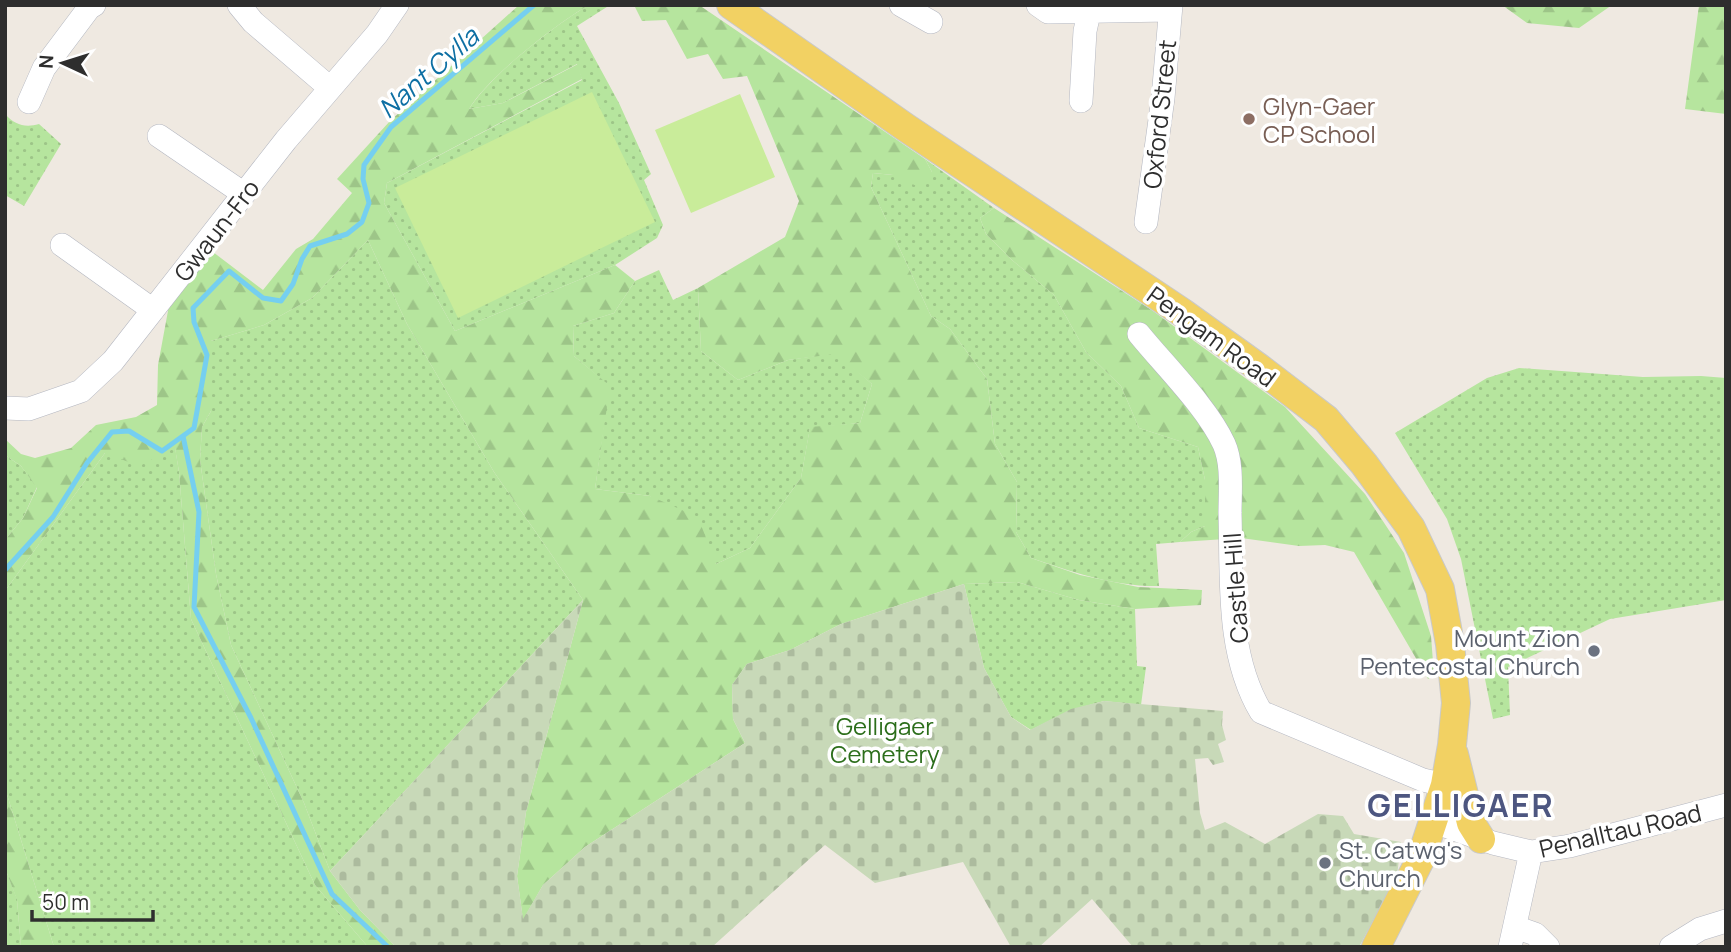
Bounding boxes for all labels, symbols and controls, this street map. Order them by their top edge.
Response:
water label: Nant Cylla [370,17,487,126]
north arrow [28,28,98,98]
street label: Oxford Street [1135,38,1183,190]
text: N [33,54,59,70]
place label: Glyn-Gaer CP School [1263,89,1376,150]
marker: Glyn-Gaer CP School [1241,111,1257,127]
street label: Gwaun-Fro [166,172,266,288]
street label: Pengam Road [1141,278,1283,394]
street label: Castle Hill [1215,532,1255,644]
place label: Mount Zion Pentecostal Church [1360,621,1580,682]
marker: Mount Zion Pentecostal Church [1586,643,1602,659]
park label: Gelligaer Cemetery [830,709,940,770]
district label: GELLIGAER [1367,783,1555,827]
street label: Penalltau Road [1536,795,1704,865]
place label: St. Catwg's Church [1339,833,1462,894]
marker: St. Catwg's Church [1317,855,1333,871]
scale bar [32,878,152,922]
text: 50 m [42,888,89,916]

